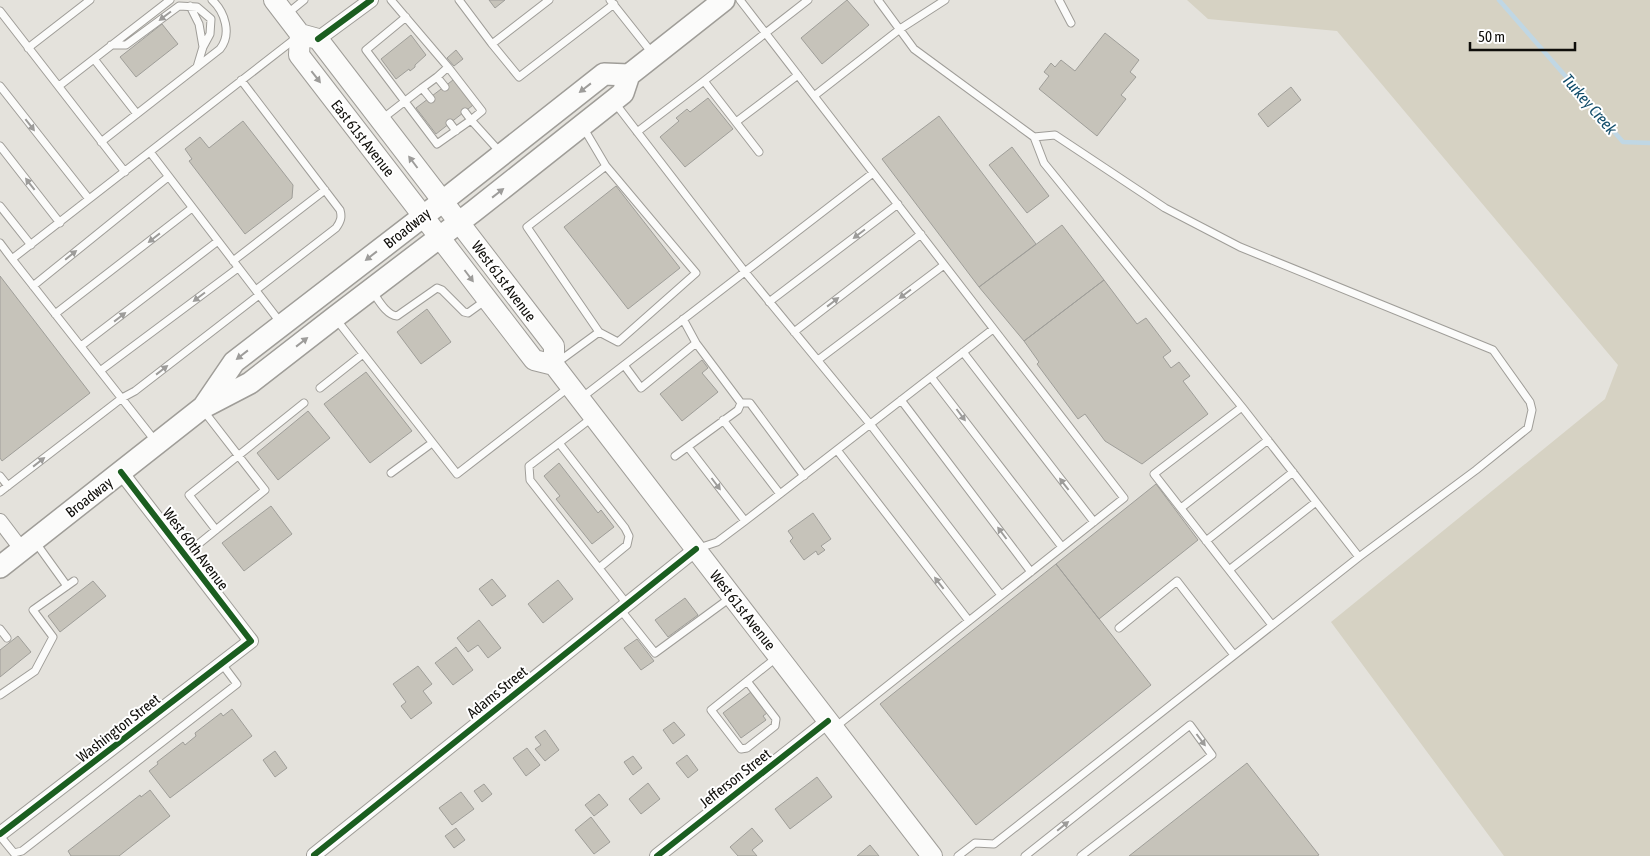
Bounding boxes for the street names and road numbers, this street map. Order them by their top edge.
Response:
street label: East 61st Avenue [328,96,398,180]
street label: Broadway [380,204,434,252]
street label: West 61st Avenue [468,237,540,325]
street label: Broadway [62,473,116,521]
street label: West 60th Avenue [160,505,232,593]
street label: West 61st Avenue [707,567,779,653]
street label: Adams Street [463,663,531,721]
street label: Washington Street [73,690,163,766]
street label: Jefferson Street [696,745,774,811]

